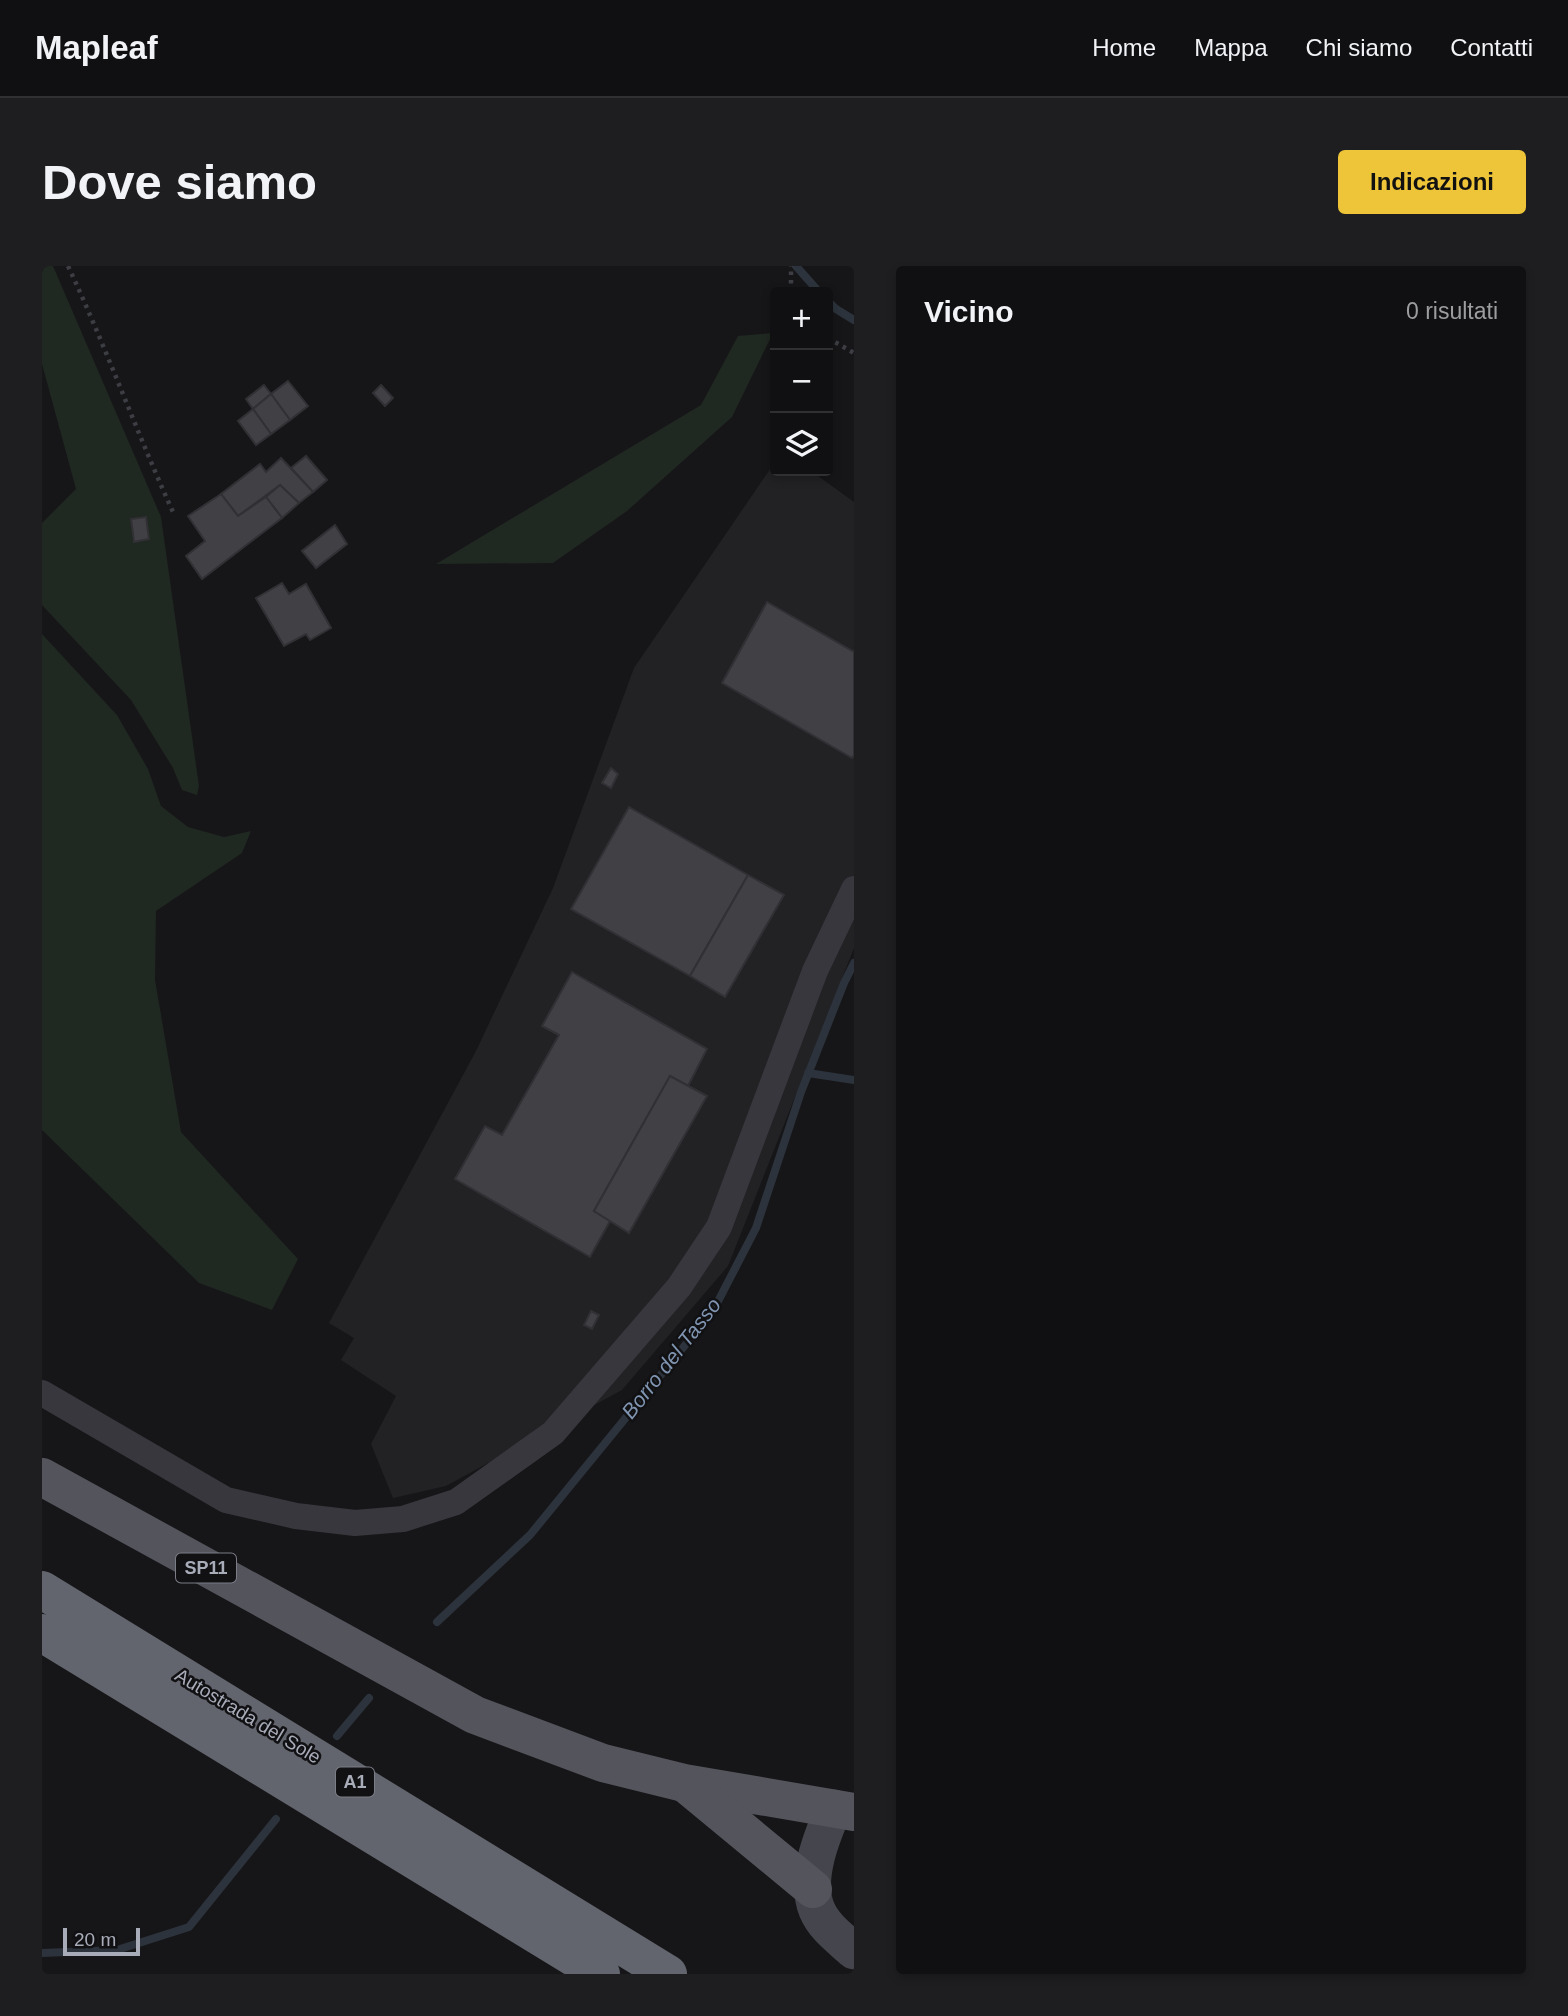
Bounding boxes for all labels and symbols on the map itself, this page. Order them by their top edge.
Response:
water label: Borro del Tasso [617,1293,725,1423]
road number: SP11 [176,1554,236,1582]
street label: Autostrada del Sole [172,1664,324,1768]
road number: A1 [336,1768,374,1797]
scale bar [63,1925,140,1957]

